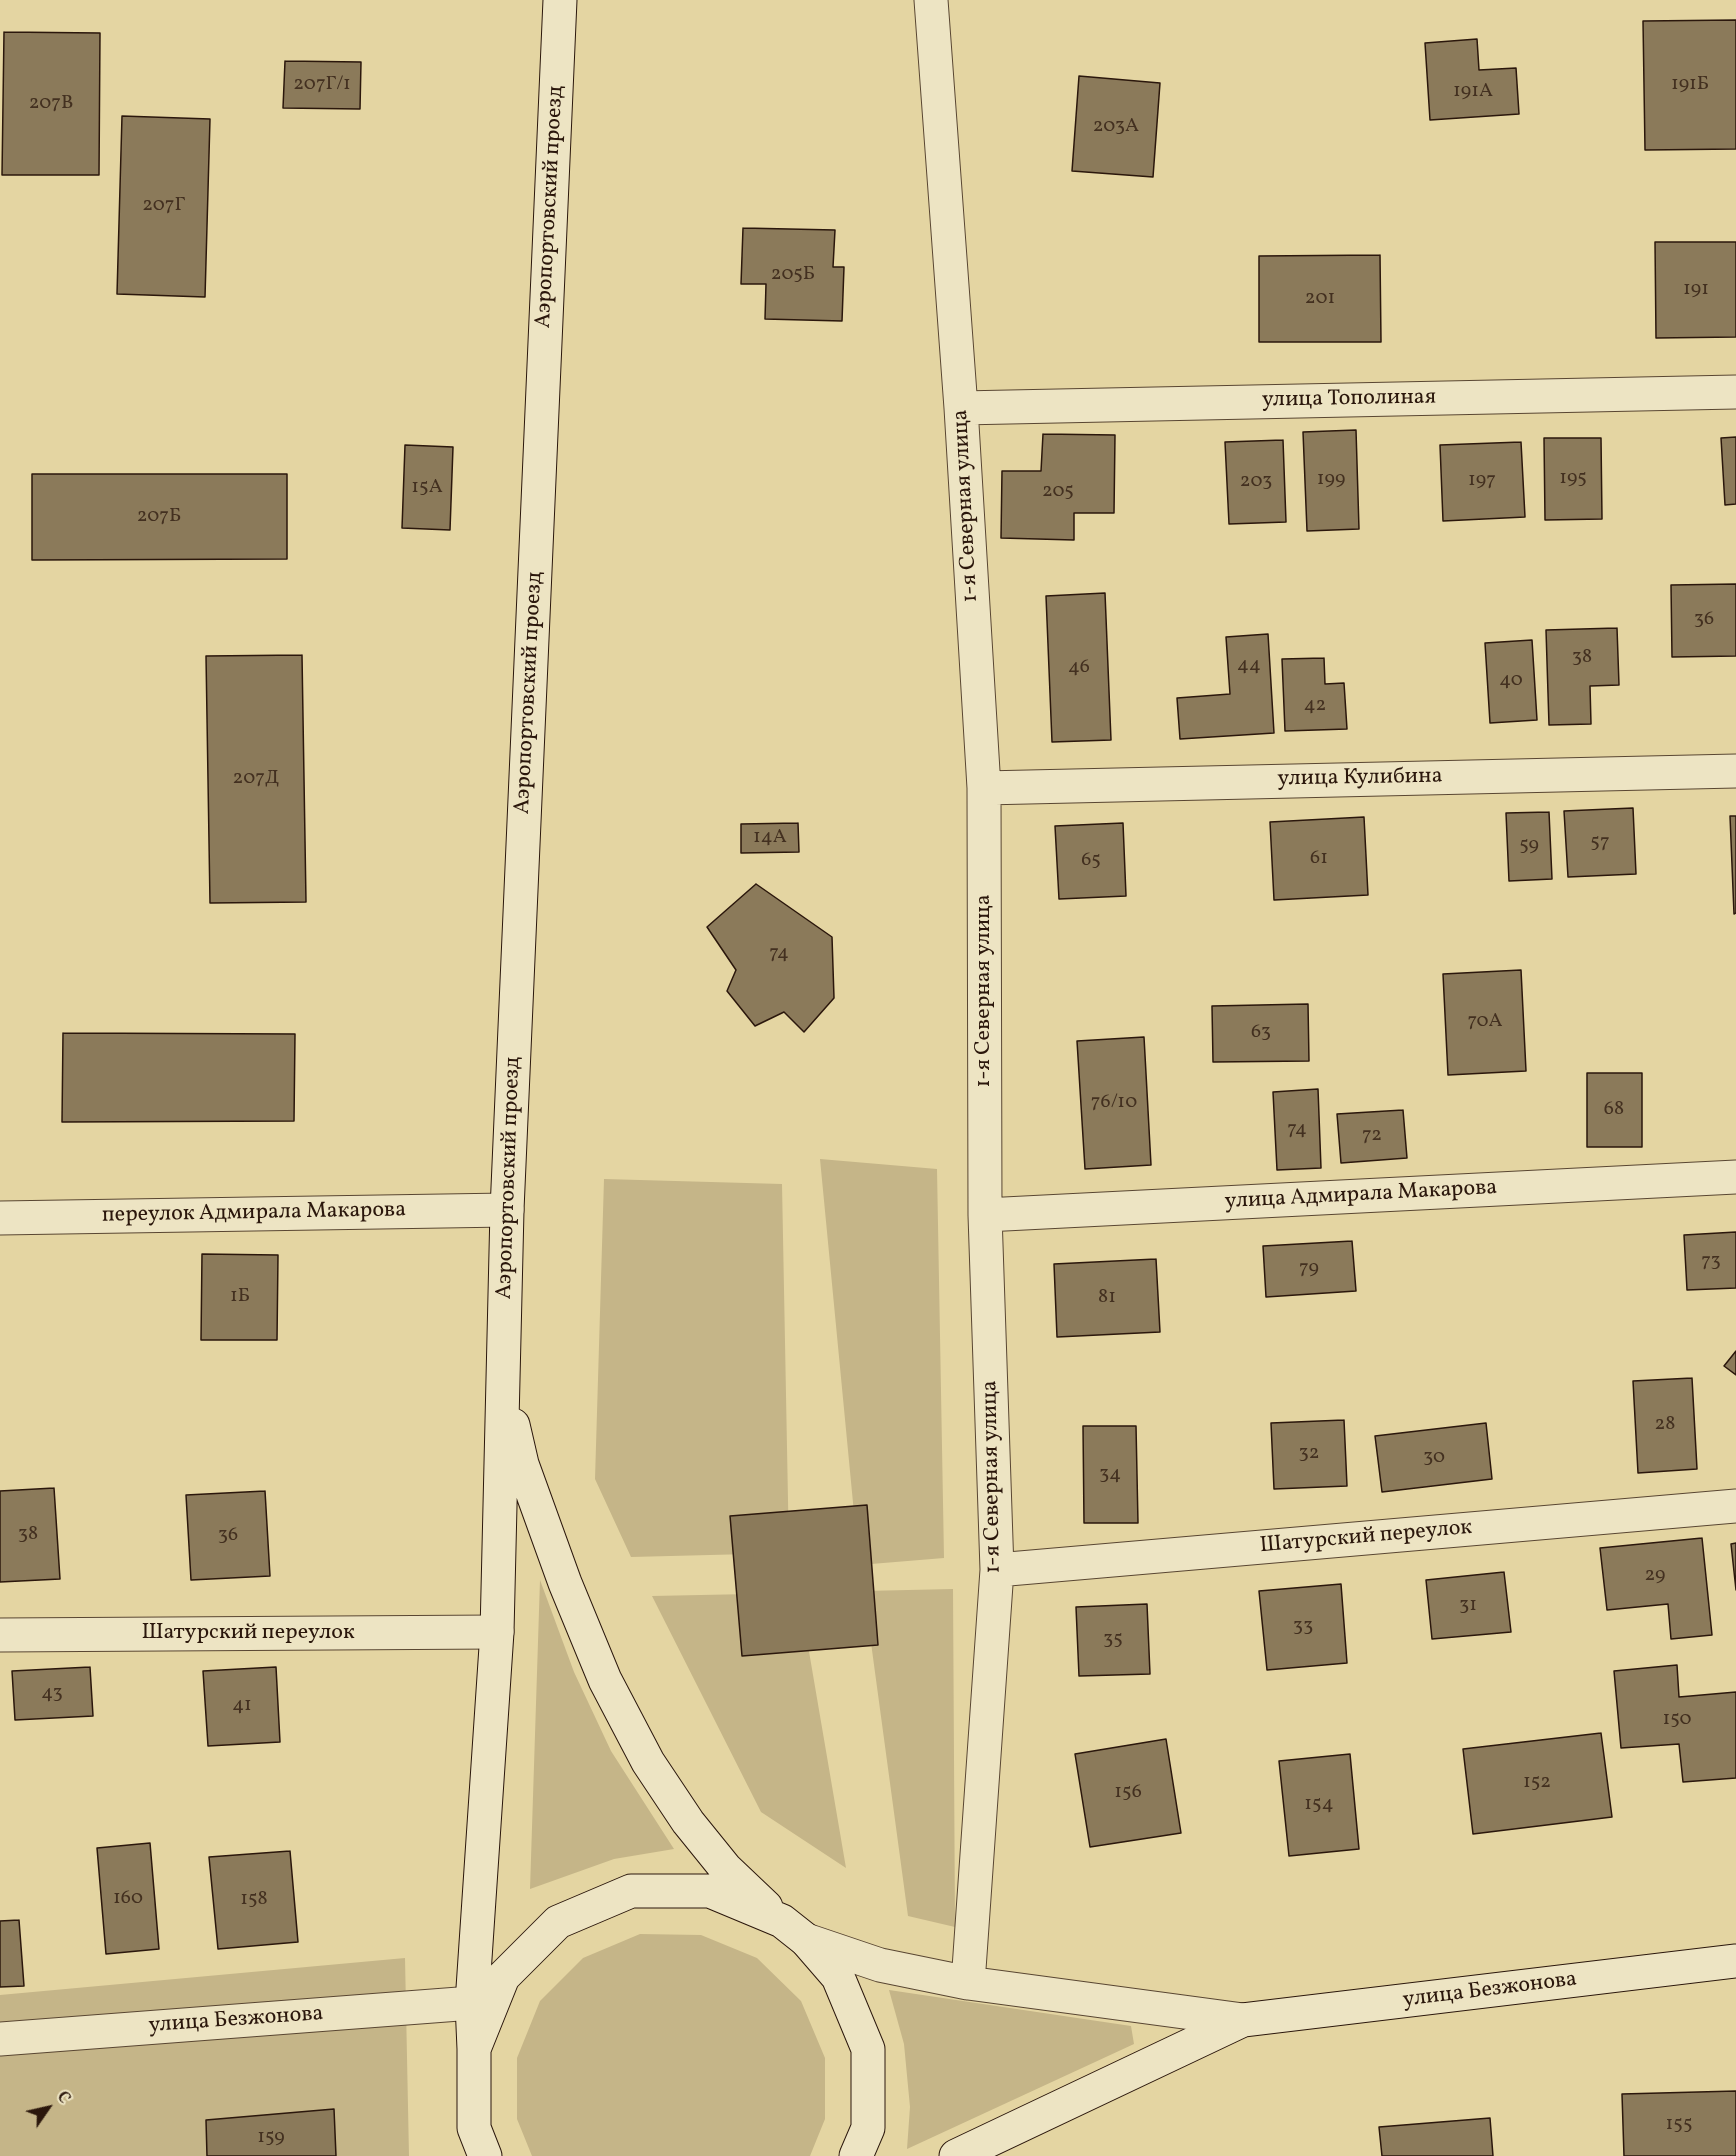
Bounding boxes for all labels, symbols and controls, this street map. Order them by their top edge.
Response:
house number: 207Г/1 [293,73,351,97]
house number: 191Б [1671,73,1709,97]
house number: 191А [1453,80,1493,104]
street label: Аэропортовский проезд [531,85,571,329]
house number: 207В [29,92,73,116]
house number: 203А [1093,115,1139,139]
house number: 207Г [142,194,186,218]
house number: 205Б [771,263,815,287]
house number: 191 [1683,278,1709,302]
house number: 201 [1305,287,1335,311]
street label: улица Тополиная [1262,385,1436,415]
street label: 1-я Северная улица [949,409,985,603]
house number: 195 [1559,467,1587,491]
house number: 199 [1317,468,1345,492]
house number: 197 [1468,469,1496,493]
house number: 203 [1240,470,1272,494]
house number: 15А [411,476,443,500]
house number: 205 [1042,480,1074,504]
house number: 207Б [137,505,181,529]
street label: Аэропортовский проезд [510,571,550,815]
house number: 36 [1694,608,1714,632]
house number: 38 [1572,646,1592,670]
house number: 44 [1237,654,1261,678]
house number: 46 [1068,656,1090,680]
house number: 40 [1499,669,1523,693]
house number: 42 [1304,694,1326,718]
street label: улица Кулибина [1277,764,1443,794]
house number: 207Д [233,767,279,791]
house number: 14А [753,826,787,850]
house number: 57 [1590,831,1610,855]
house number: 59 [1519,834,1539,858]
house number: 61 [1310,847,1328,871]
house number: 65 [1081,849,1101,873]
street label: 1-я Северная улица [972,894,998,1088]
house number: 74 [769,942,789,966]
house number: 70А [1468,1010,1502,1034]
house number: 63 [1251,1021,1271,1045]
street label: Аэропортовский проезд [493,1056,527,1300]
house number: 76/10 [1091,1091,1137,1115]
house number: 68 [1604,1098,1624,1122]
house number: 74 [1287,1118,1307,1142]
house number: 72 [1362,1124,1382,1148]
street label: улица Адмирала Макарова [1224,1176,1498,1216]
street label: переулок Адмирала Макарова [102,1198,406,1230]
house number: 73 [1701,1250,1721,1274]
house number: 79 [1299,1257,1319,1281]
house number: 1Б [230,1285,250,1309]
house number: 81 [1098,1286,1116,1310]
street label: 1-я Северная улица [978,1380,1008,1574]
house number: 28 [1655,1413,1675,1437]
house number: 32 [1299,1442,1319,1466]
house number: 30 [1423,1446,1445,1470]
house number: 34 [1099,1463,1121,1487]
street label: Шатурский переулок [1259,1516,1473,1560]
house number: 38 [18,1523,38,1547]
house number: 36 [218,1524,238,1548]
house number: 29 [1645,1564,1665,1588]
house number: 31 [1459,1594,1477,1618]
house number: 33 [1293,1615,1313,1639]
street label: Шатурский переулок [141,1621,355,1647]
house number: 35 [1103,1628,1123,1652]
house number: 43 [41,1682,63,1706]
house number: 41 [232,1694,252,1718]
house number: 150 [1663,1708,1691,1732]
house number: 152 [1523,1771,1551,1795]
house number: 156 [1114,1781,1142,1805]
house number: 154 [1304,1793,1334,1817]
house number: 160 [113,1887,143,1911]
house number: 158 [240,1888,268,1912]
street label: улица Безжонова [1401,1967,1579,2015]
street label: улица Безжонова [148,2002,324,2040]
north arrow [18,2078,78,2138]
text: С [51,2088,75,2108]
house number: 155 [1666,2113,1692,2137]
house number: 159 [257,2126,285,2150]

